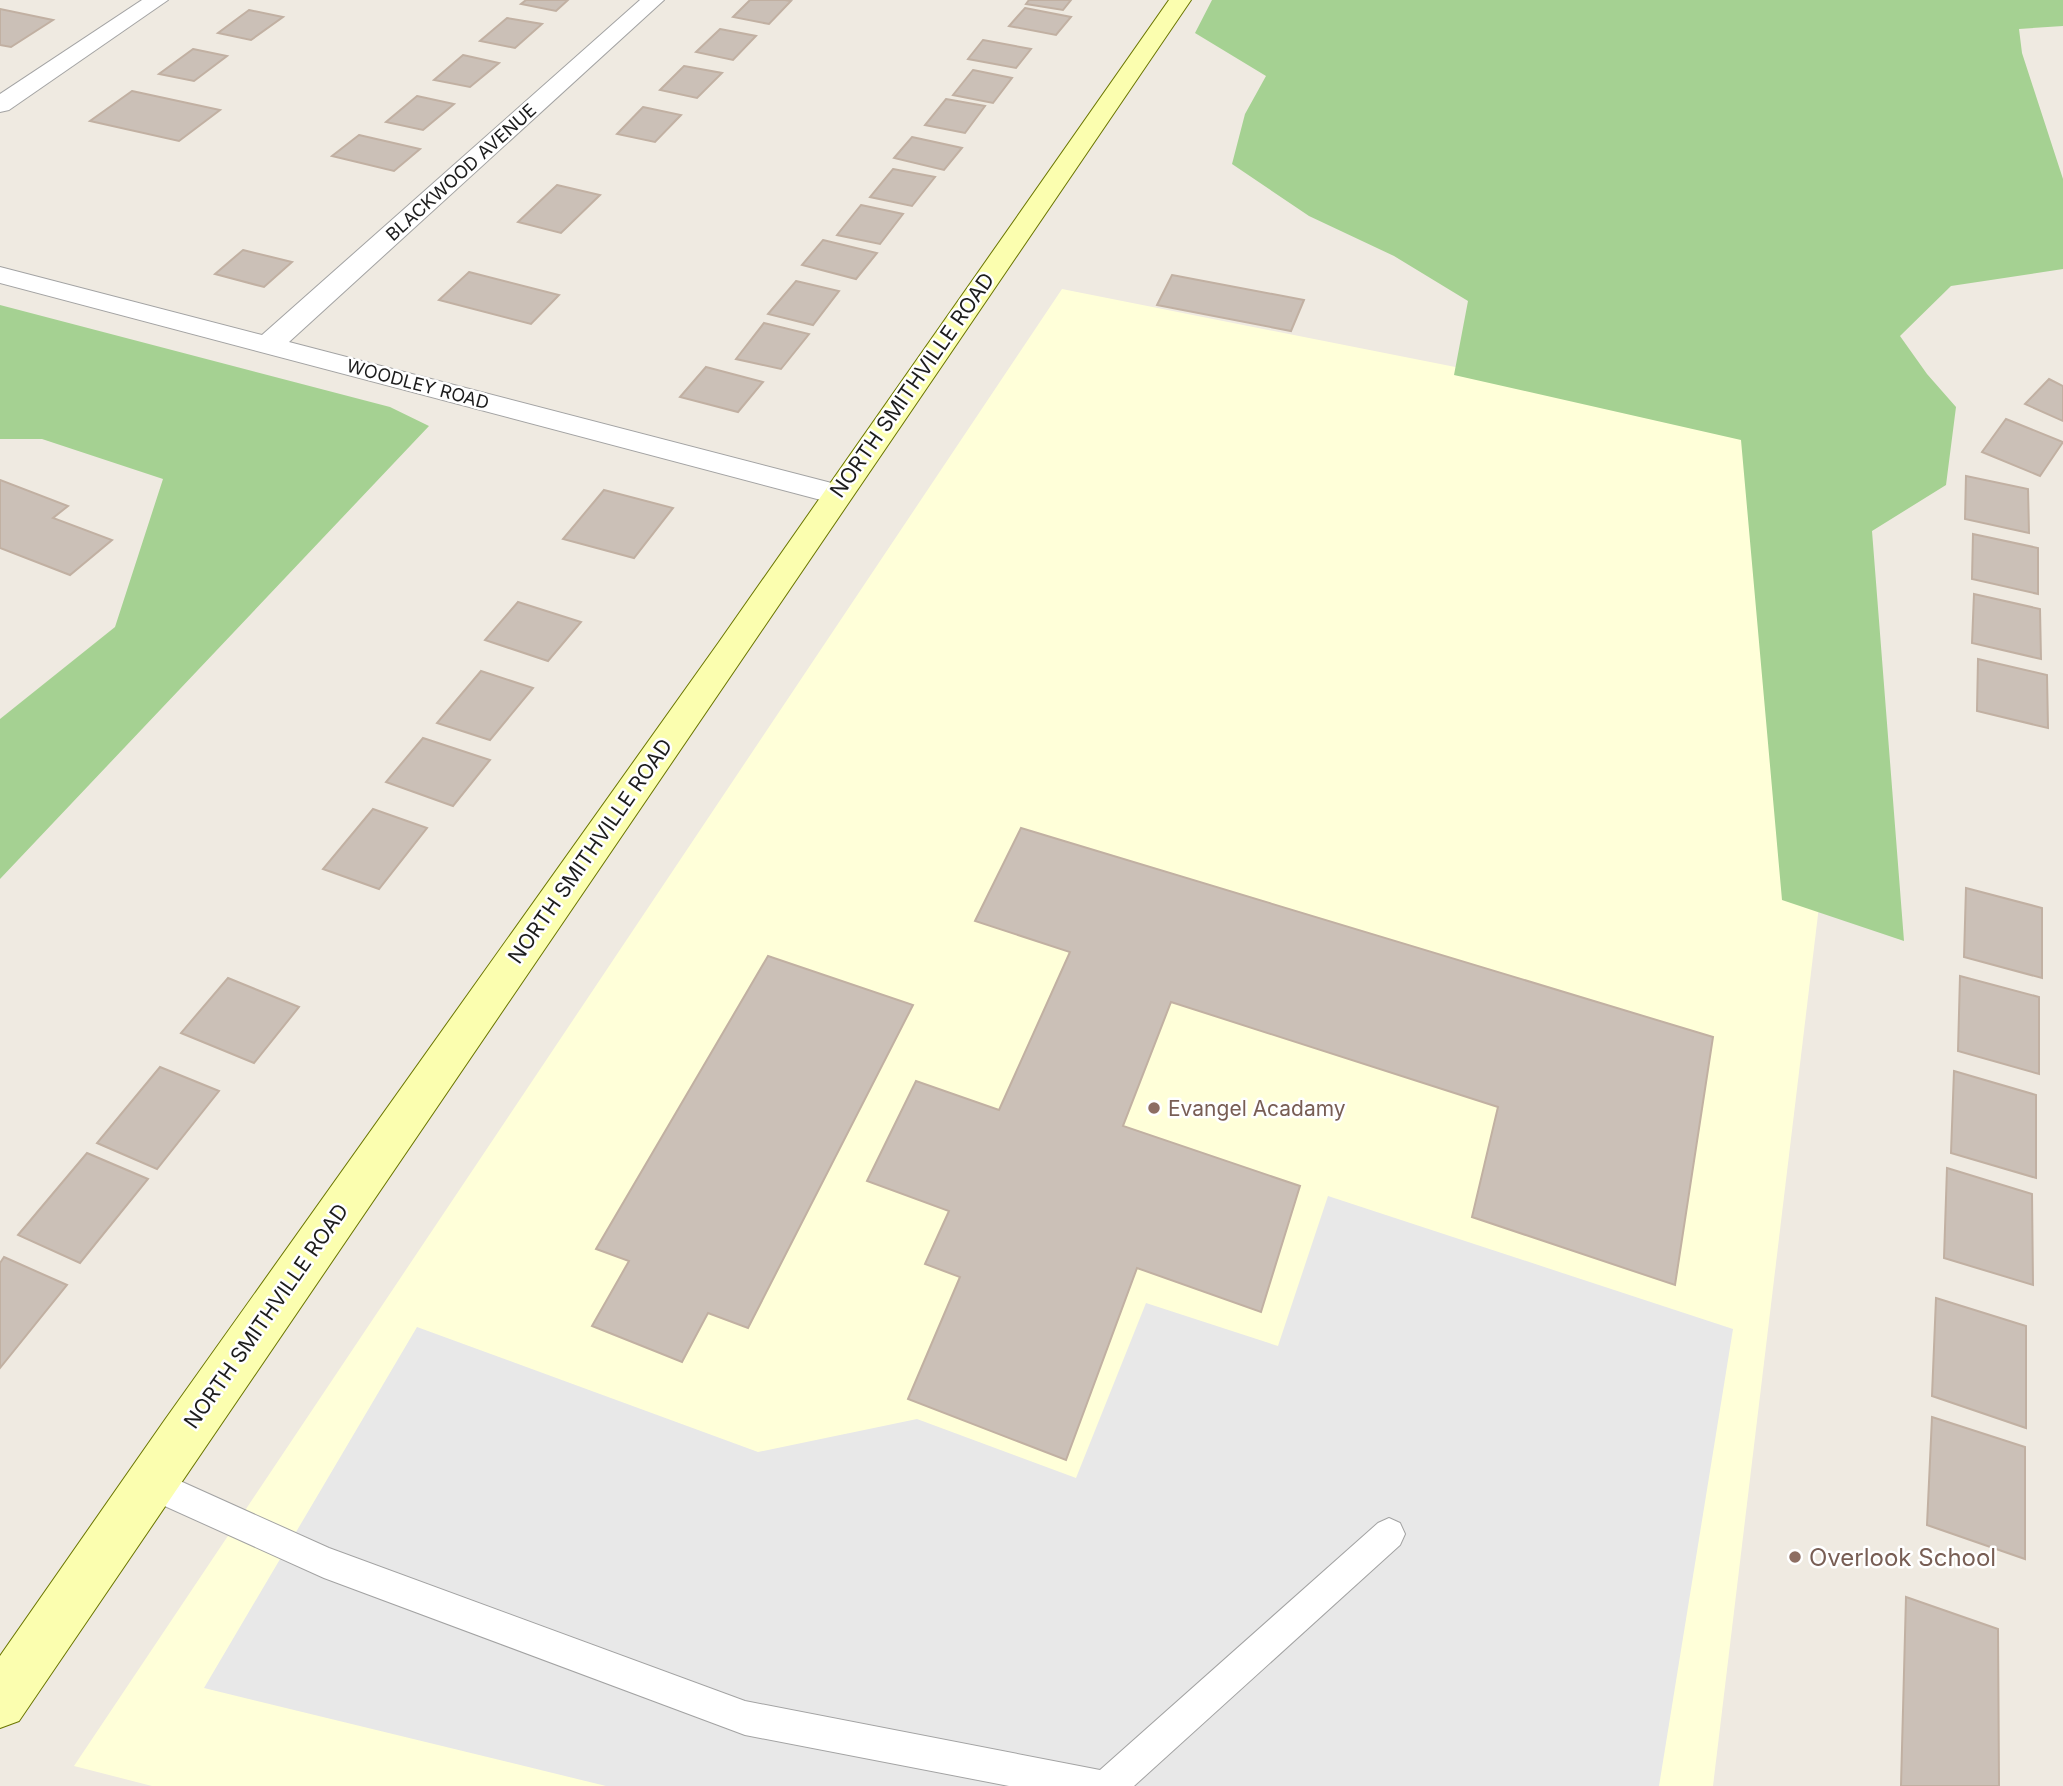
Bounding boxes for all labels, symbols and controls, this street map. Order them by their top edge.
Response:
street label: BLACKWOOD AVENUE [382,99,540,245]
street label: NORTH SMITHVILLE ROAD [825,268,999,502]
street label: WOODLEY ROAD [344,355,492,413]
street label: NORTH SMITHVILLE ROAD [503,734,677,968]
place label: Evangel Acadamy [1168,1096,1346,1121]
marker: Evangel Acadamy [1146,1100,1162,1116]
street label: NORTH SMITHVILLE ROAD [179,1199,353,1433]
place label: Overlook School [1809,1543,1996,1572]
marker: Overlook School [1787,1549,1803,1565]

